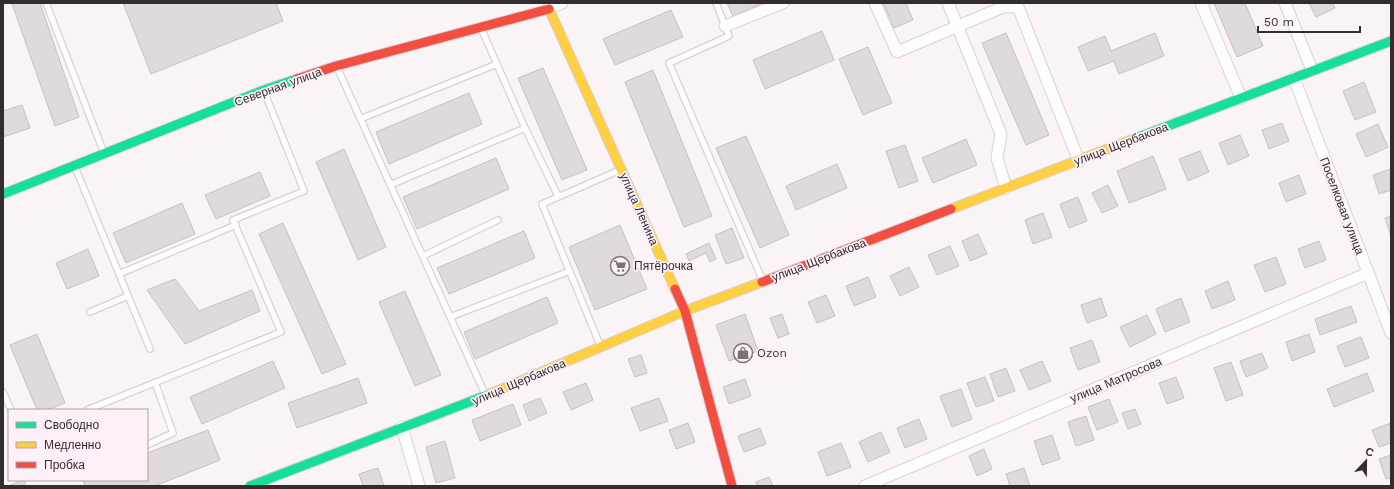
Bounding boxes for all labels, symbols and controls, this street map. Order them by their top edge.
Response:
scale bar [1258,8,1360,34]
text: 50 m [1264,15,1294,29]
street label: Северная улица [232,65,324,109]
street label: улица Щербакова [1072,119,1170,168]
street label: Поселковая улица [1317,155,1367,257]
street label: улица Ленина [617,170,661,248]
street label: улица Щербакова [770,235,868,284]
supermarket icon: Пятёрочка [609,255,631,277]
place label: Пятёрочка [634,259,693,273]
shop icon: Ozon [732,342,754,364]
place label: Ozon [757,346,787,360]
street label: улица Матросова [1068,354,1164,406]
street label: улица Щербакова [470,356,568,408]
legend [8,409,148,481]
text: Свободно [44,418,99,432]
text: Медленно [44,438,101,452]
north arrow [1346,441,1386,481]
text: С [1363,445,1376,460]
text: Пробка [44,458,85,472]

